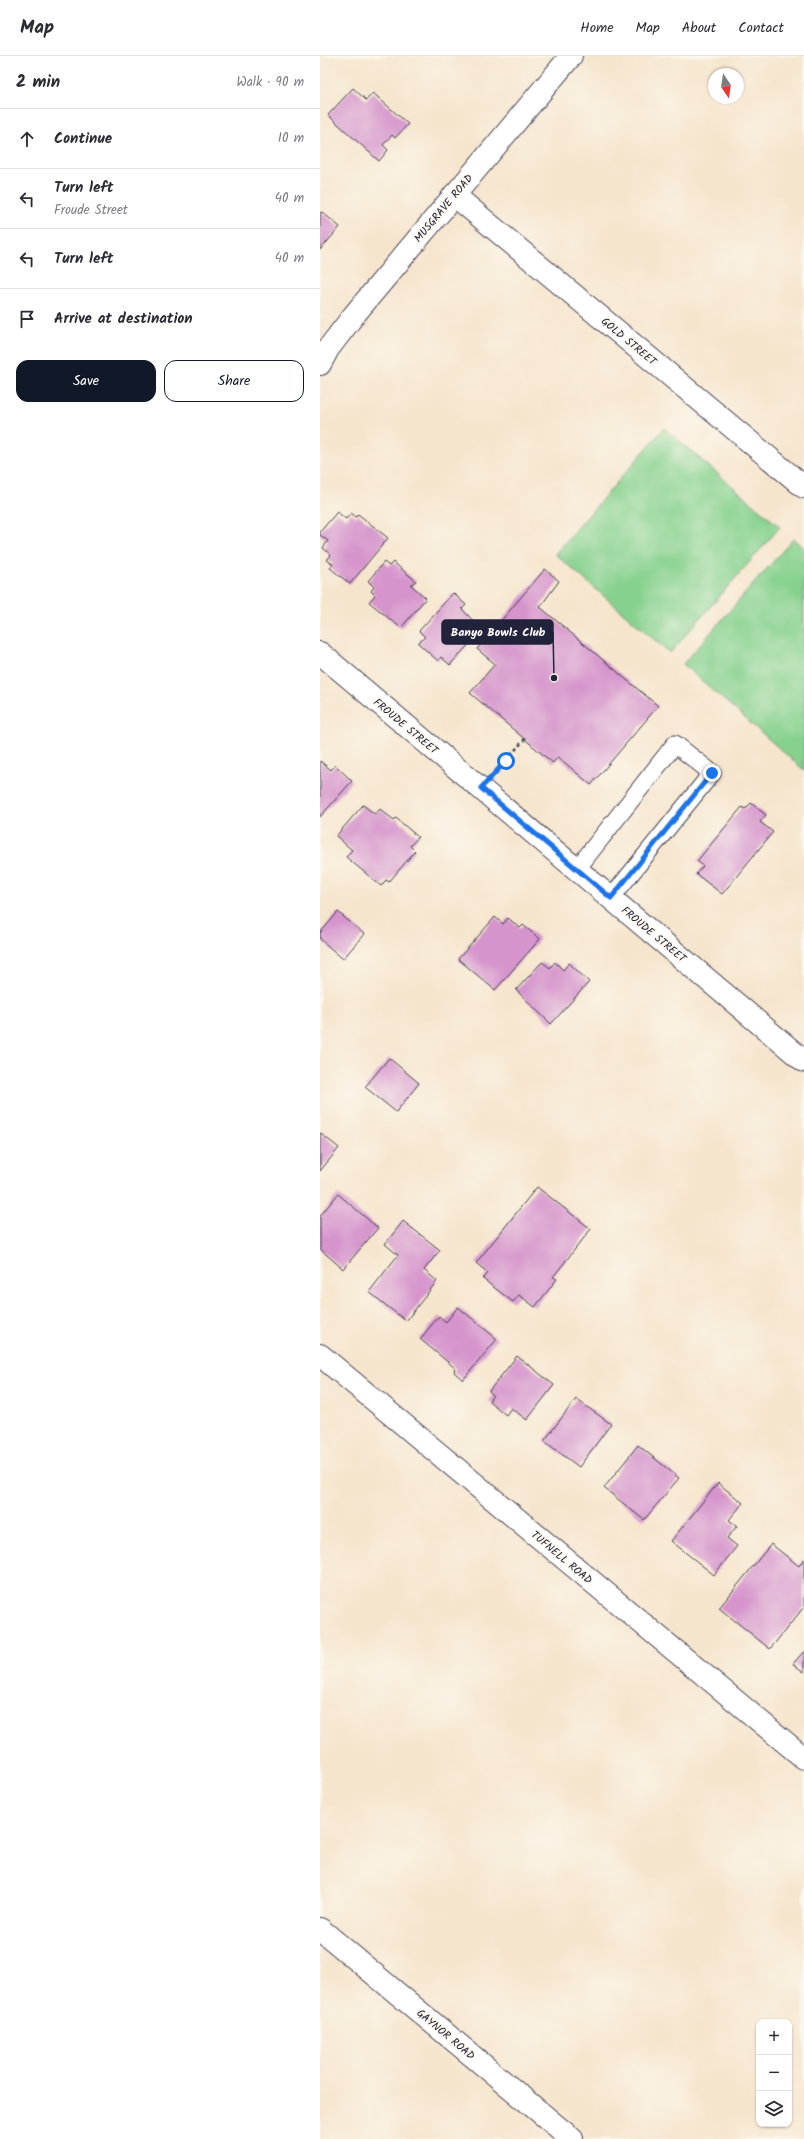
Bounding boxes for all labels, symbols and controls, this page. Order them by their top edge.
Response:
text: Map [20,13,54,43]
text: Home [580,17,614,39]
text: Map [636,17,660,39]
text: About [682,17,716,39]
text: Contact [738,17,784,39]
north arrow [708,68,744,104]
text: 2 min [16,69,60,96]
text: Walk · 90 m [237,72,304,93]
text: Continue [54,127,112,151]
icon: ahead [16,128,38,150]
text: 10 m [278,128,304,149]
street label: MUSGRAVE ROAD [410,170,478,247]
text: Turn left [54,176,114,200]
icon: left [16,188,38,210]
text: 40 m [275,188,304,209]
text: Froude Street [54,200,128,221]
text: Turn left [54,247,114,271]
icon: left [16,248,38,270]
text: 40 m [275,248,304,269]
text: Arrive at destination [54,307,193,331]
icon: arrive [16,308,38,330]
street label: GOLD STREET [597,313,661,371]
button: Save [16,360,156,402]
button: Share [164,360,304,402]
callout: Banyo Bowls Club [442,620,553,644]
text: Banyo Bowls Club [451,623,546,642]
street label: FROUDE STREET [369,694,443,760]
route start [497,752,515,770]
route end [703,764,721,782]
street label: FROUDE STREET [617,902,691,968]
street label: TUFNELL ROAD [527,1527,596,1589]
street label: GAYNOR ROAD [412,2005,479,2065]
map controls [756,2019,792,2127]
button: + [756,2019,792,2055]
button: − [756,2055,792,2091]
button: layers [756,2091,792,2127]

